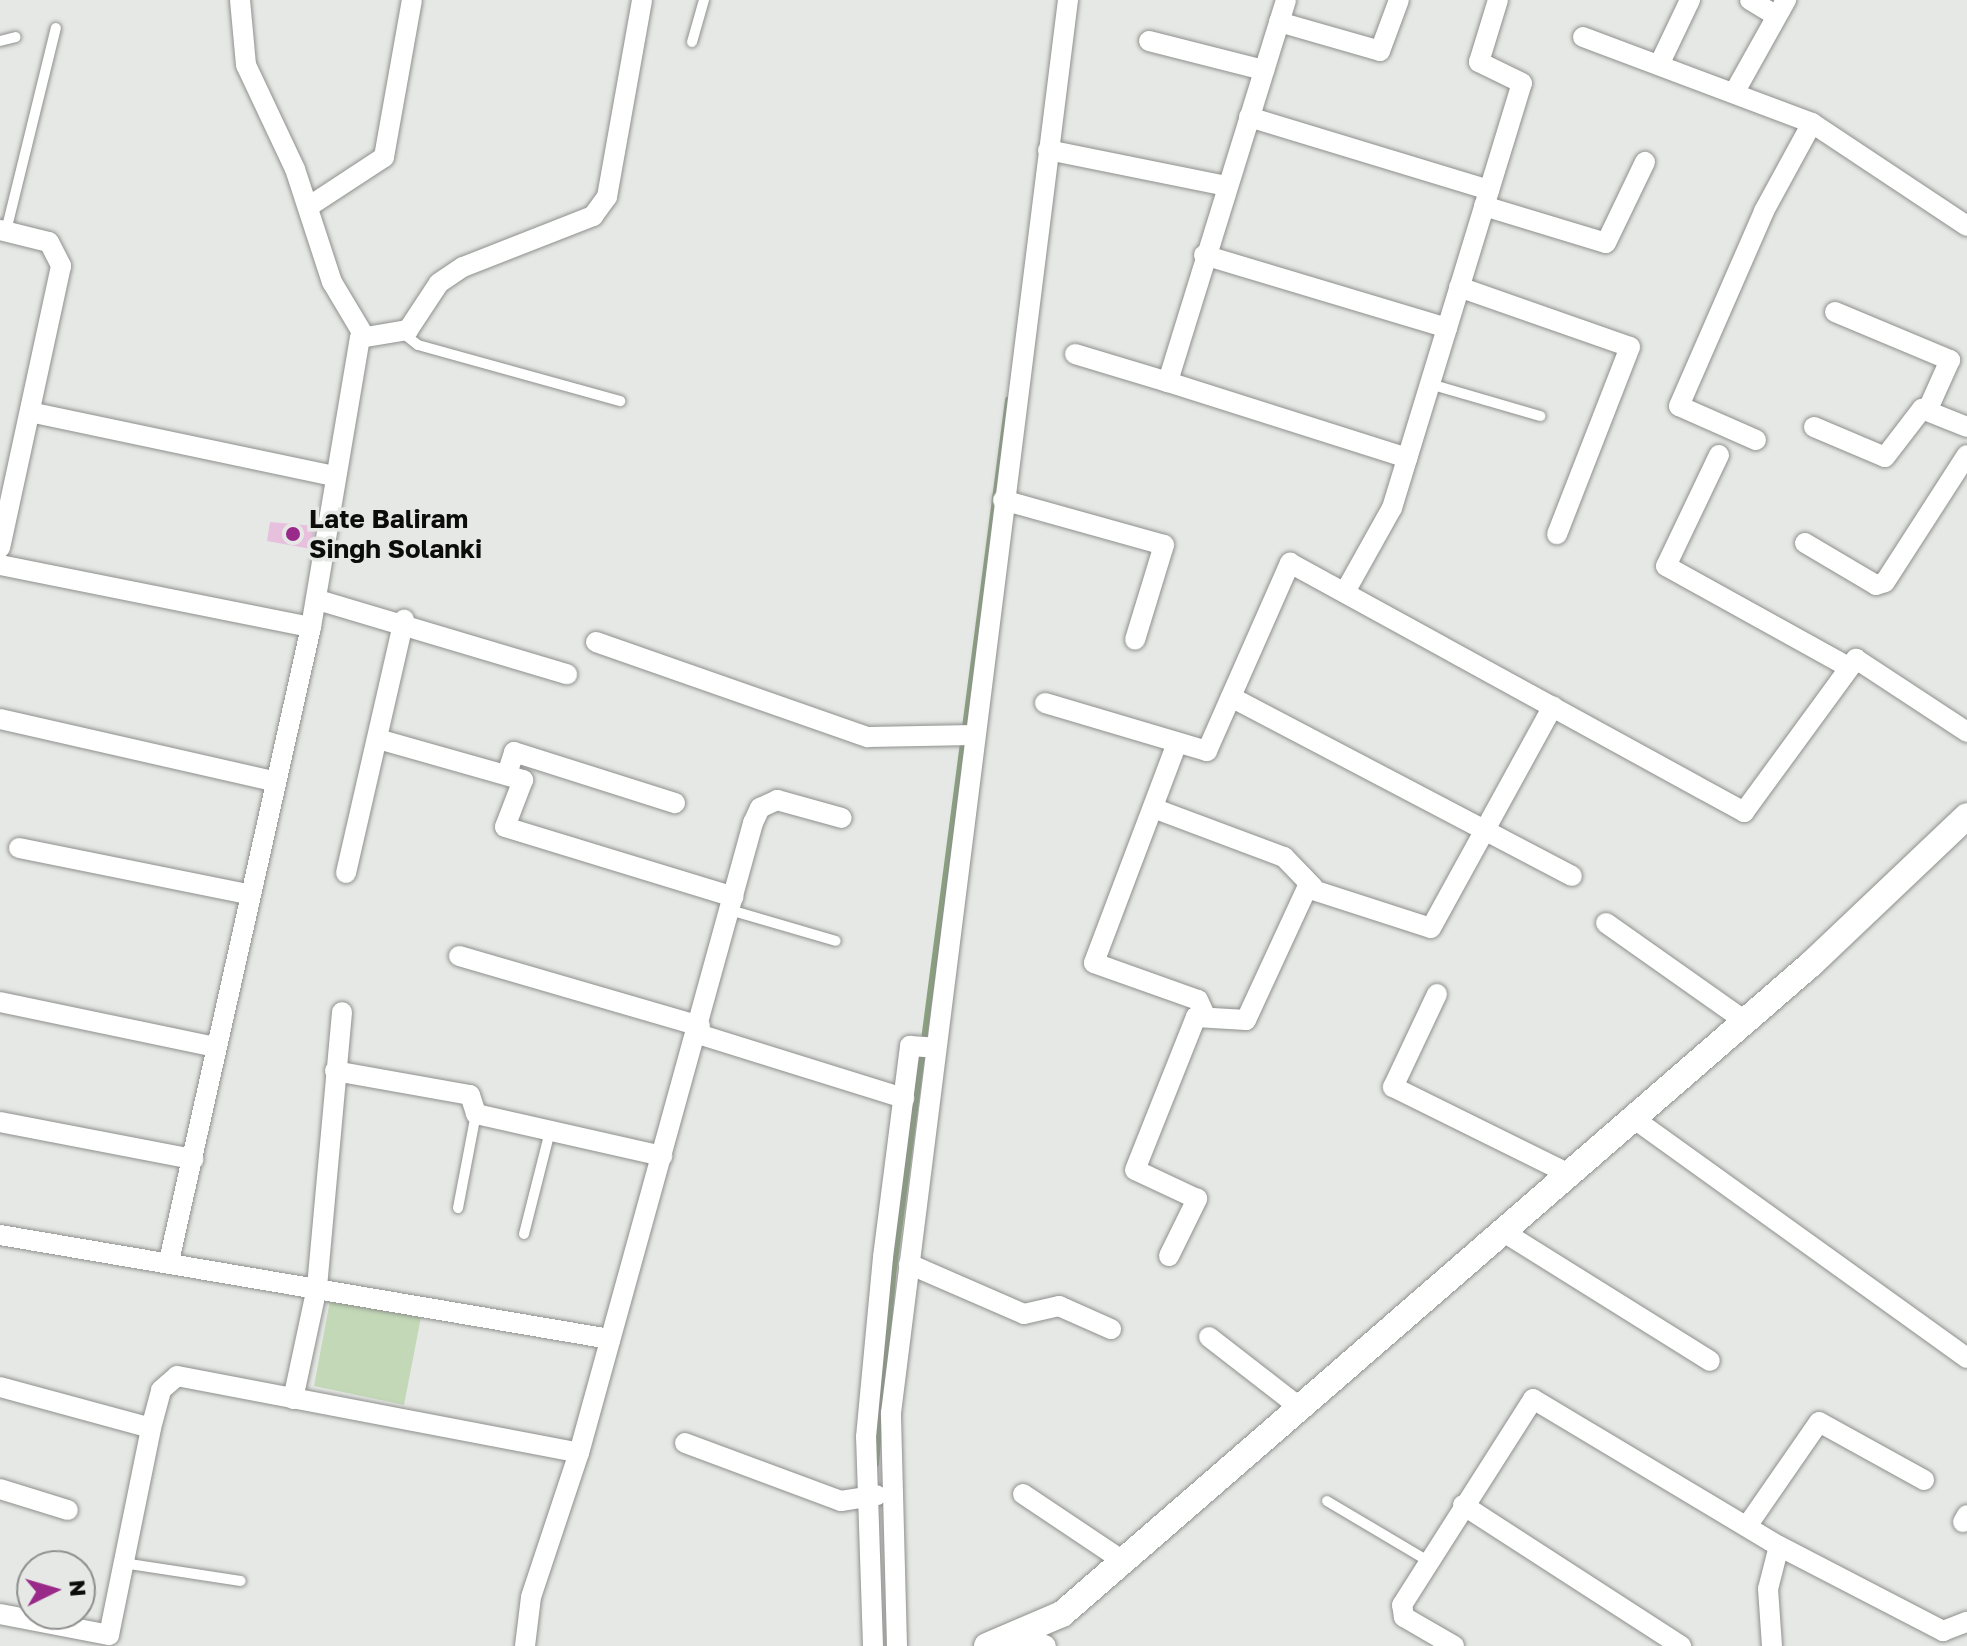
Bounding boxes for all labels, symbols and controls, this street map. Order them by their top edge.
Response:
place label: Late Baliram Singh Solanki [309,503,482,564]
marker: Late Baliram Singh Solanki [284,525,302,543]
north arrow [16,1550,96,1630]
text: N [64,1579,93,1598]

